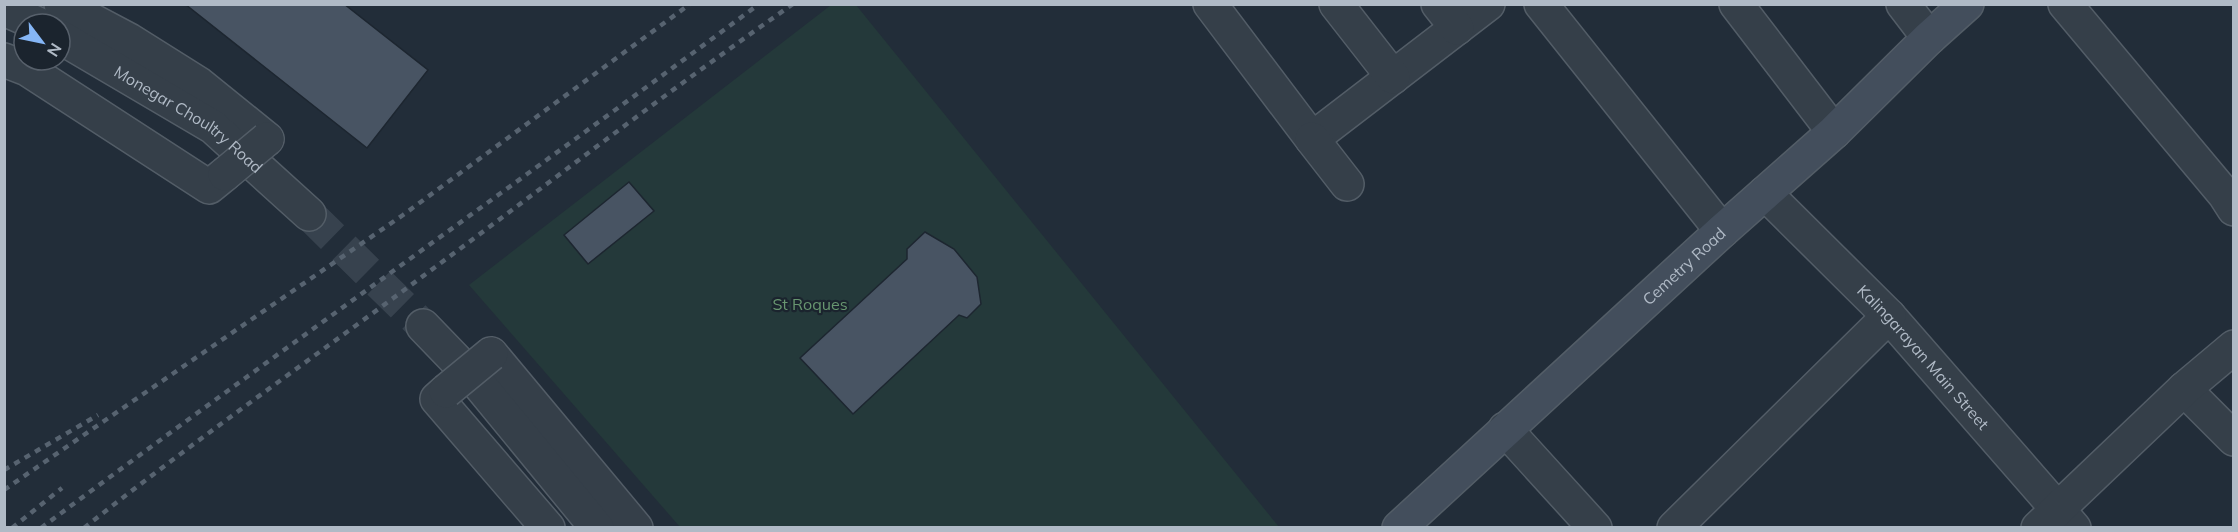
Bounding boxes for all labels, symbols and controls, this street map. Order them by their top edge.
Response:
north arrow [12,12,72,72]
text: N [43,40,66,60]
street label: Monegar Choultry Road [111,61,267,177]
street label: Cemetry Road [1638,223,1730,309]
street label: Kalingarayan Main Street [1853,280,1994,434]
park label: St Roques [772,294,848,314]

